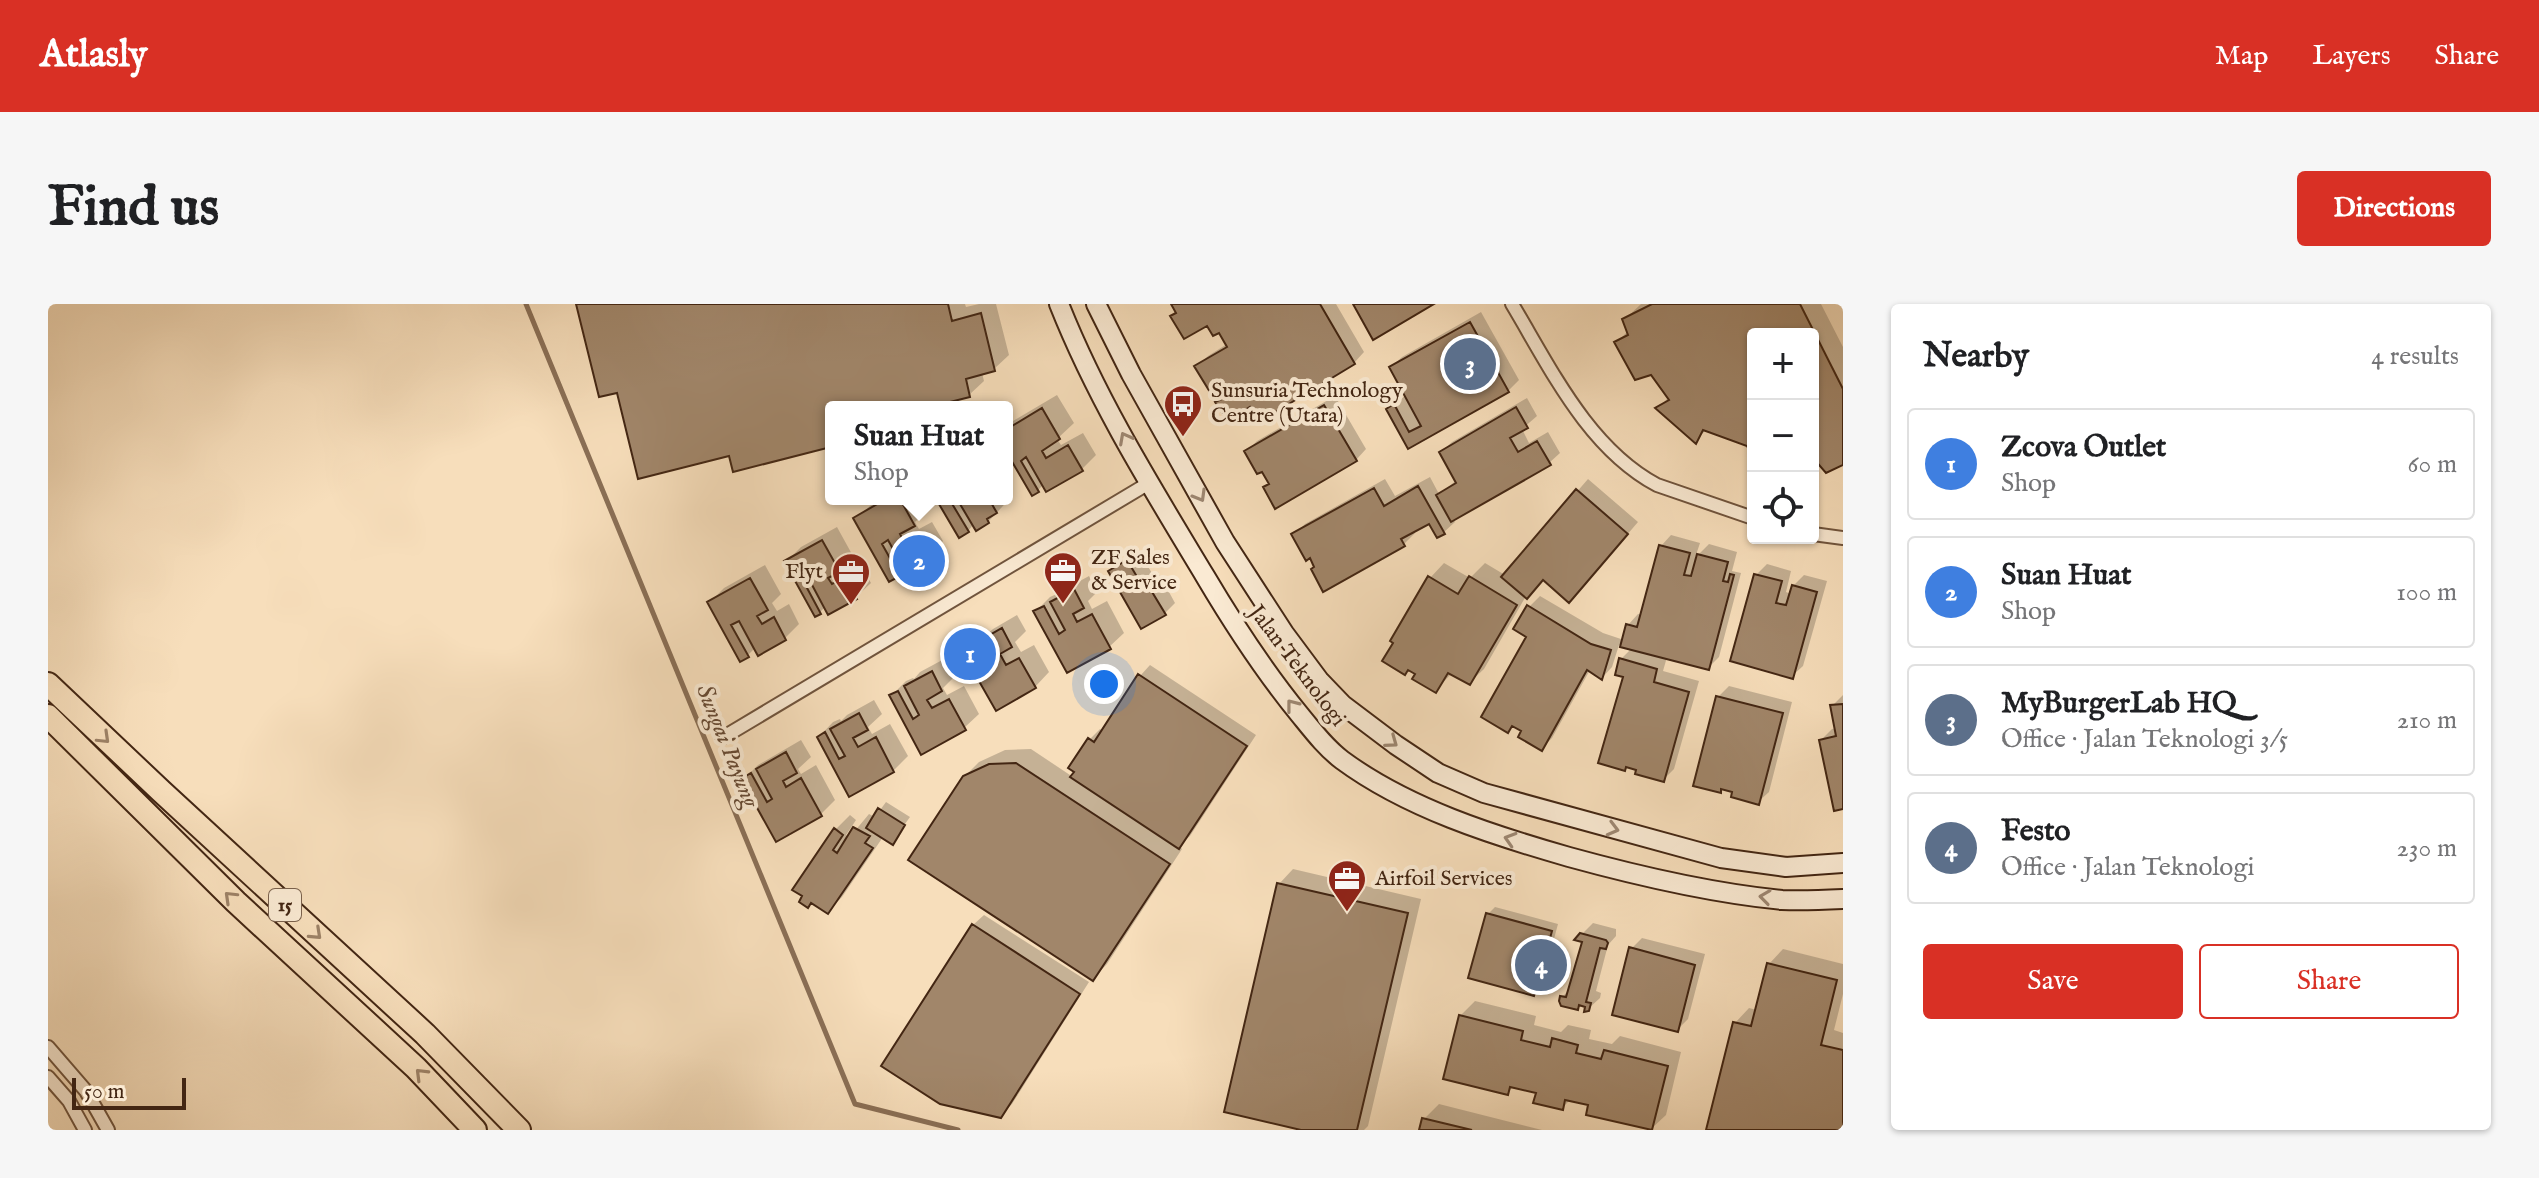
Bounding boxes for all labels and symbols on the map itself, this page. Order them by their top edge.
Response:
pin: 3 [1444,334,1496,394]
place label: Sunsuria Technology Centre (Utara) [1211,377,1403,430]
bus stop icon: Sunsuria Technology Centre (Utara) [1162,383,1204,438]
one-way arrow [1119,432,1134,447]
one-way arrow [1190,488,1205,502]
pin: 2 [893,531,945,591]
place label: ZF Sales & Service [1091,544,1177,597]
office icon: ZF Sales & Service [1042,550,1084,605]
office icon: Flyt [830,551,872,606]
place label: Flyt [785,558,823,586]
street label: Jalan Teknologi [1240,597,1352,732]
pin: 1 [944,624,996,684]
your location [1084,664,1124,704]
water label: Sungai Payung [688,680,766,813]
one-way arrow [1288,700,1302,715]
one-way arrow [95,728,110,742]
one-way arrow [1383,732,1398,747]
one-way arrow [1605,819,1619,836]
one-way arrow [1503,833,1517,849]
office icon: Airfoil Services [1326,858,1368,913]
place label: Airfoil Services [1374,865,1512,893]
road number: 15 [269,889,301,921]
one-way arrow [1758,889,1772,906]
one-way arrow [225,892,240,906]
one-way arrow [306,924,321,938]
pin: 4 [1515,935,1567,995]
one-way arrow [416,1069,430,1083]
scale bar [72,1074,186,1110]

